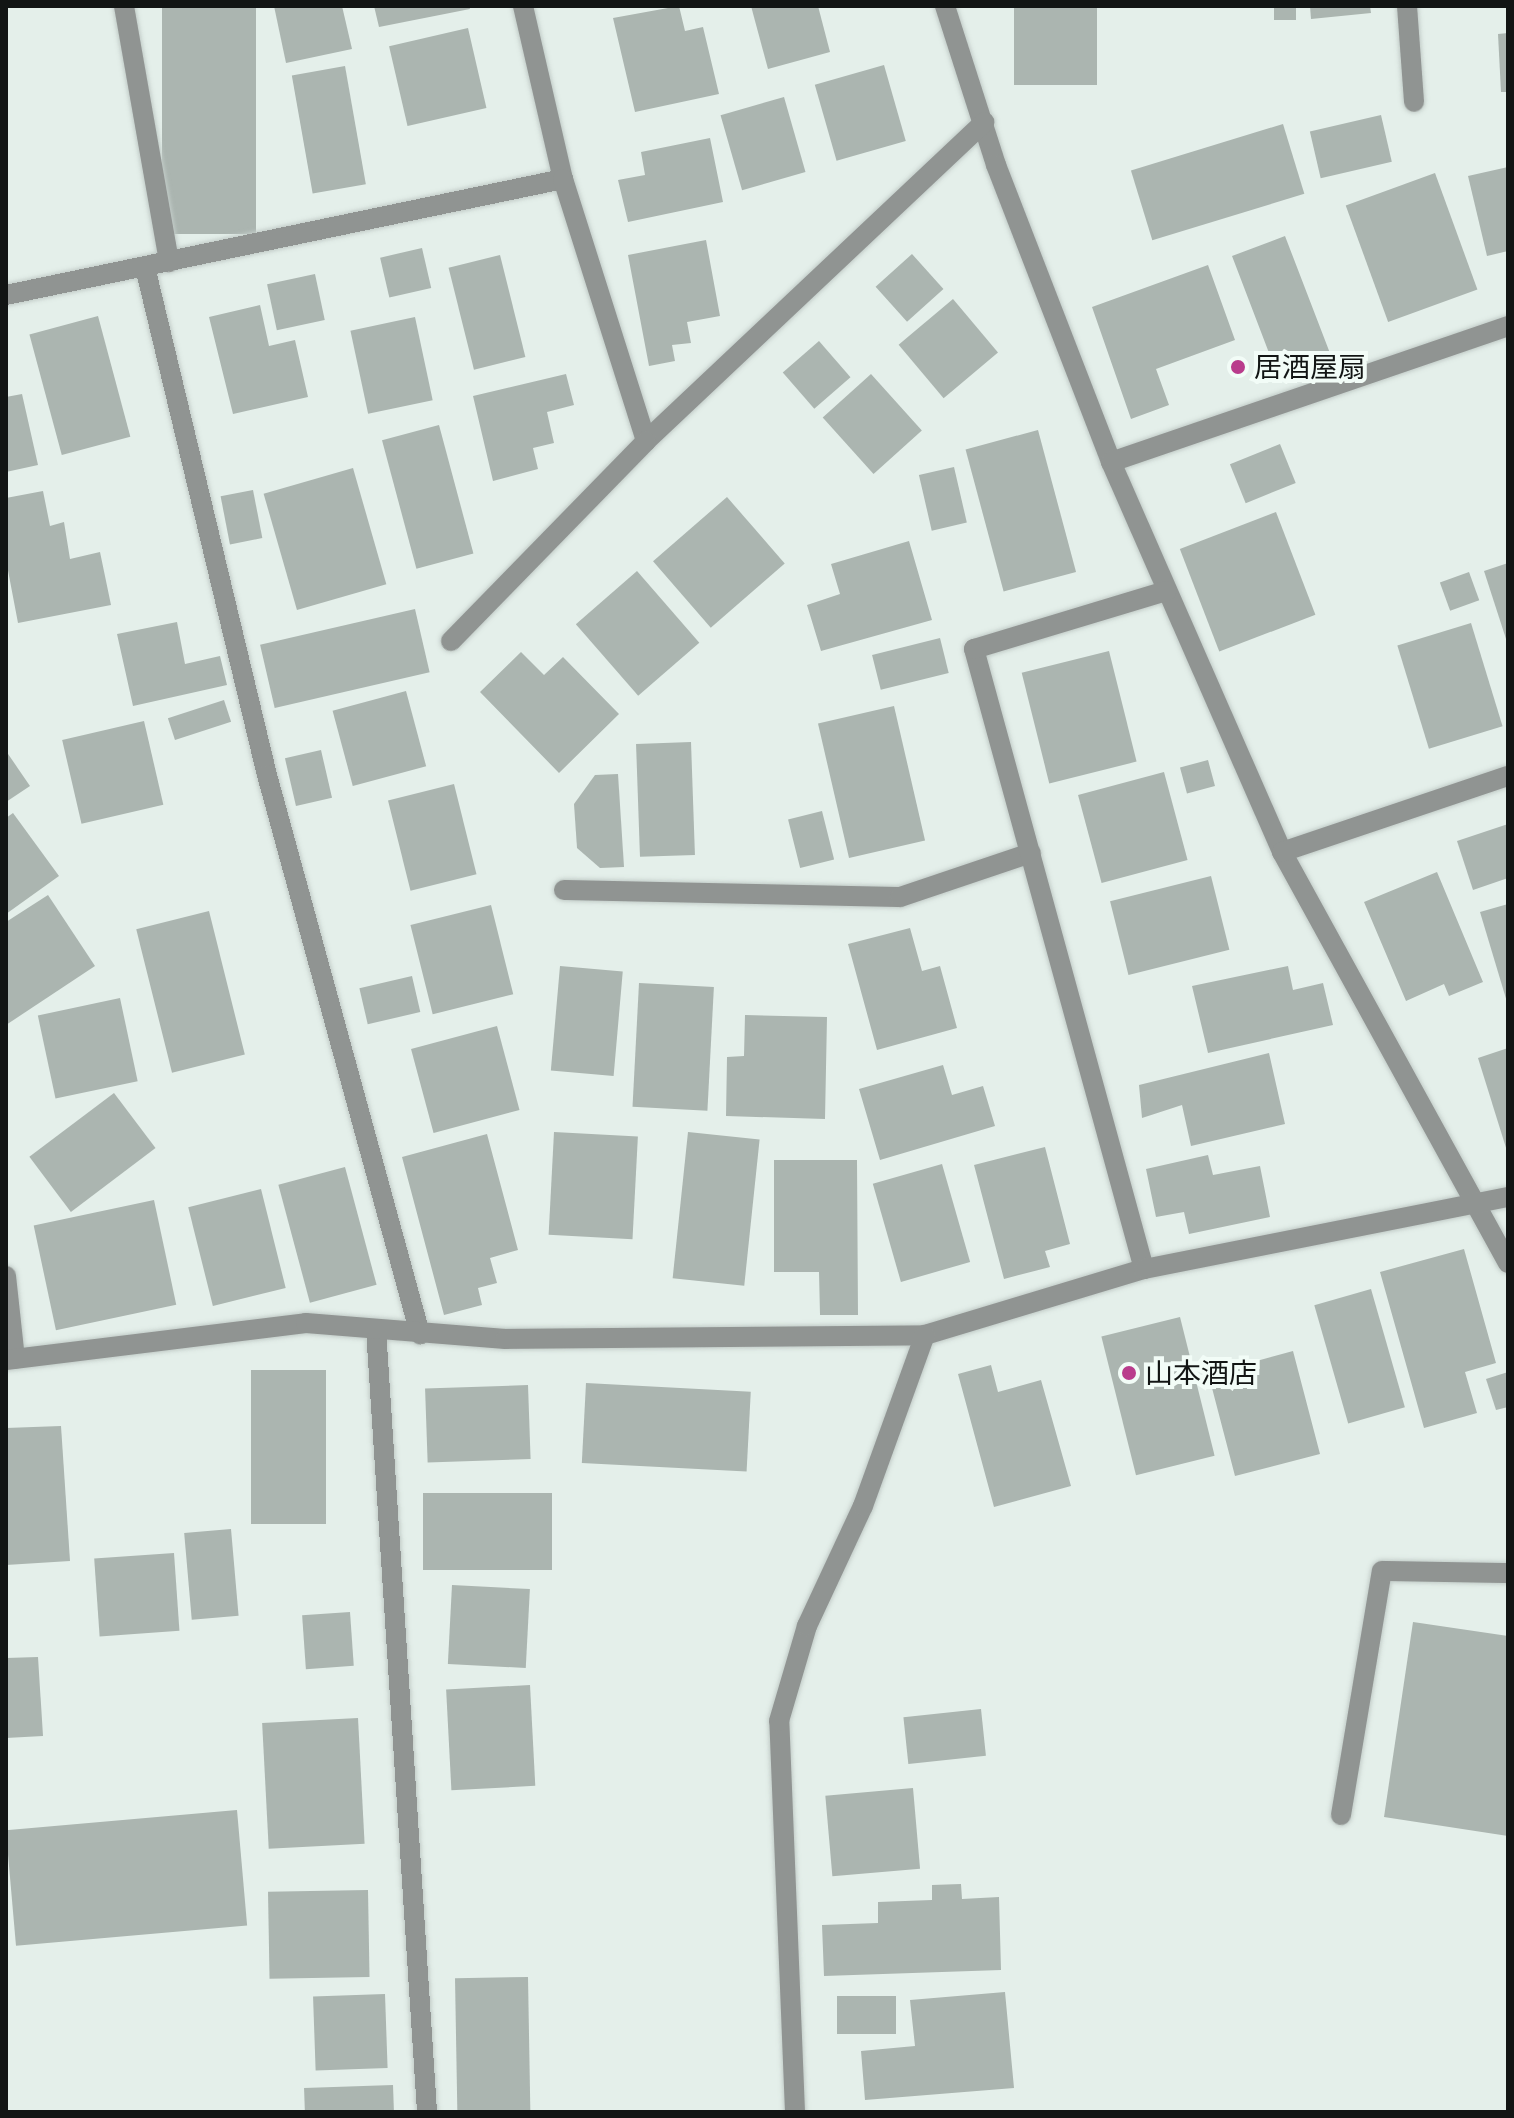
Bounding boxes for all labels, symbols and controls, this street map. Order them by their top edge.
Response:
place label: 居酒屋扇 [1254,350,1366,384]
marker: 居酒屋扇 [1229,358,1247,376]
place label: 山本酒店 [1145,1356,1257,1390]
marker: 山本酒店 [1120,1364,1138,1382]

